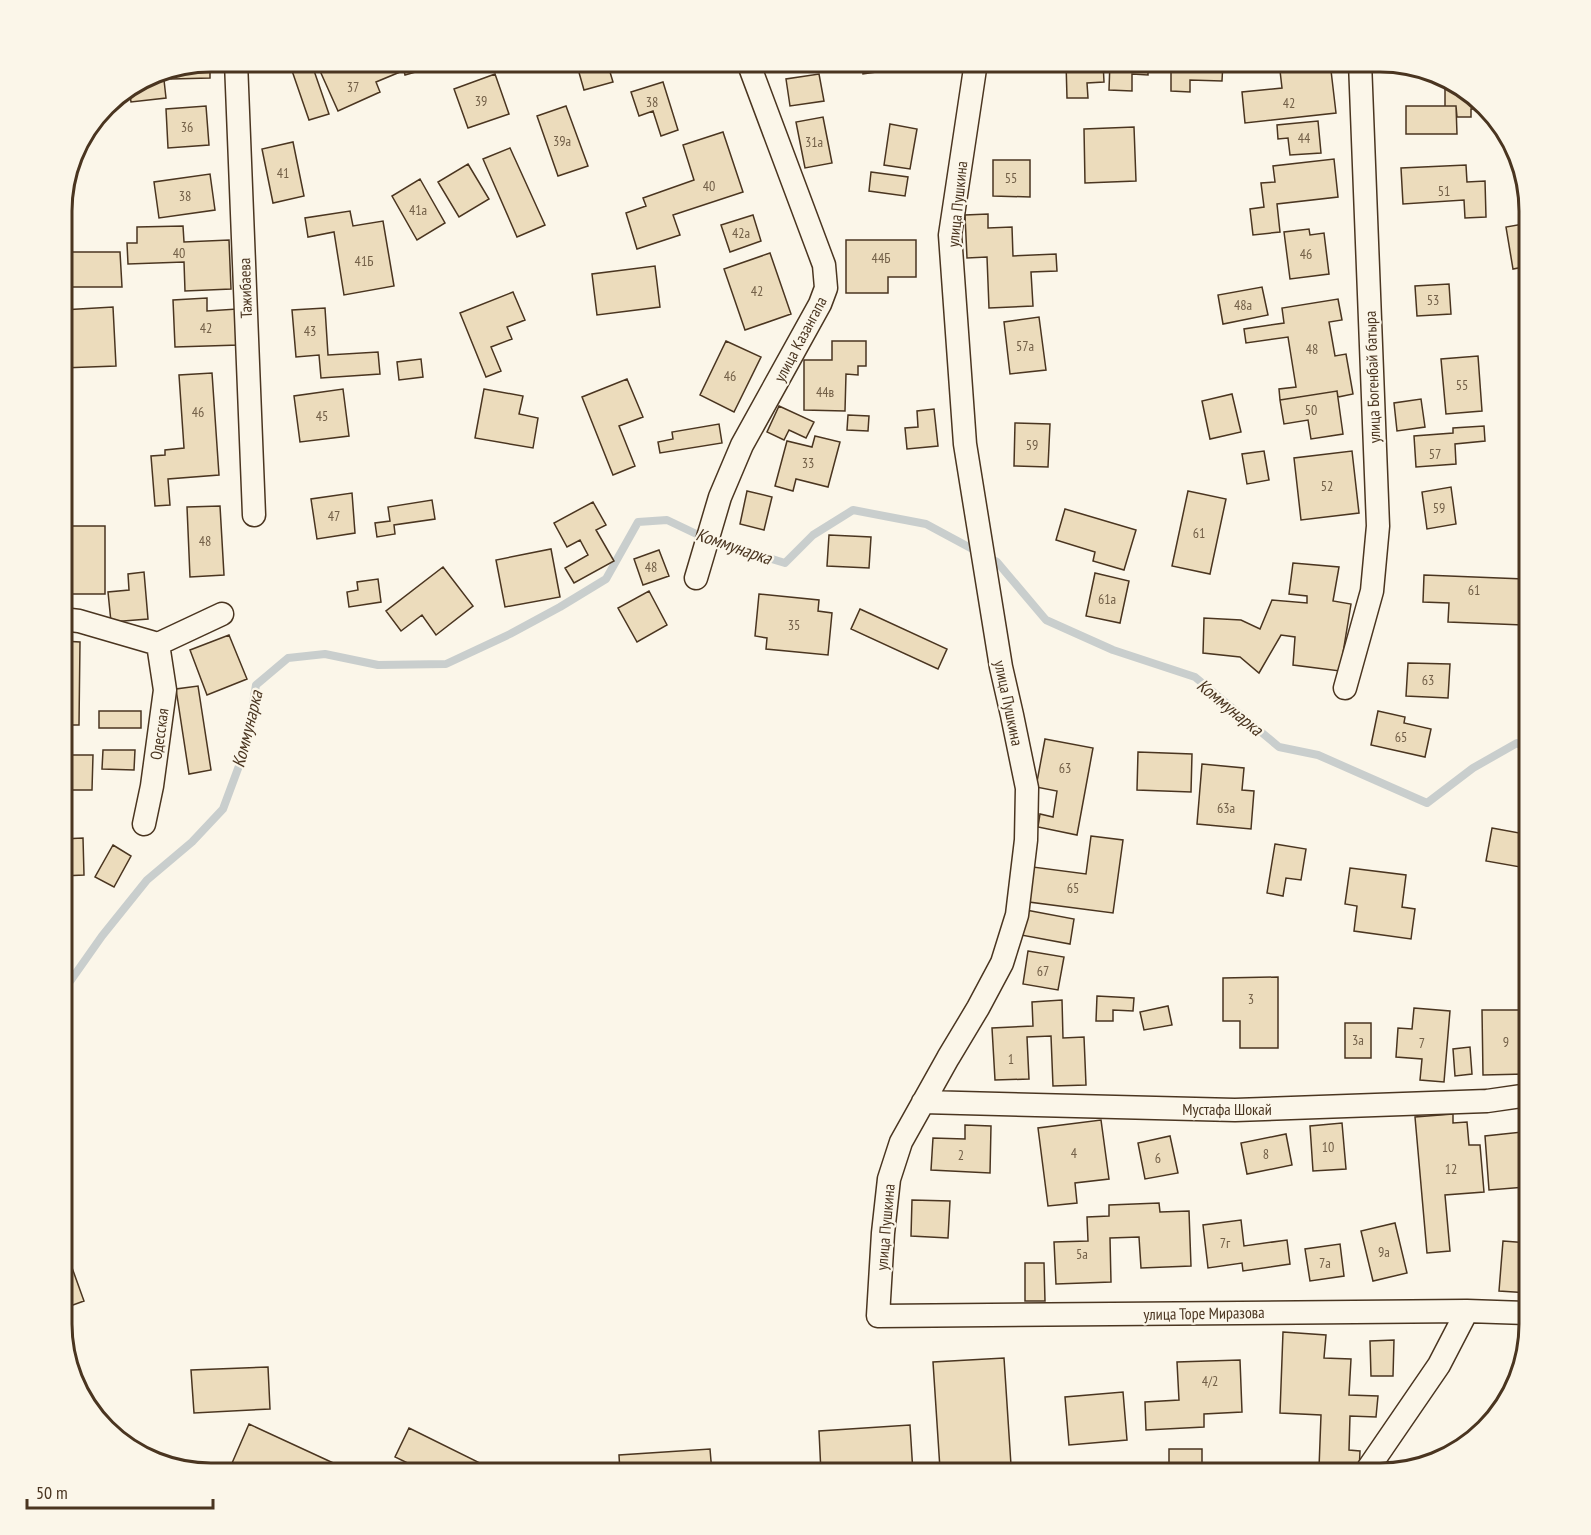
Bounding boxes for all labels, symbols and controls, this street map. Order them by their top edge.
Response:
house number: 37 [347,78,359,96]
house number: 39 [475,92,487,110]
house number: 38 [646,93,658,111]
house number: 42 [1283,94,1295,112]
house number: 36 [181,118,193,136]
house number: 44 [1298,129,1311,147]
house number: 39а [553,132,571,150]
house number: 31а [805,133,823,151]
street label: улица Пушкина [943,160,971,248]
house number: 41 [277,164,289,182]
house number: 55 [1005,169,1017,187]
house number: 40 [703,177,715,195]
house number: 51 [1438,182,1450,200]
house number: 38 [179,187,191,205]
house number: 41а [409,201,427,219]
house number: 42а [732,224,750,242]
house number: 40 [173,244,185,262]
house number: 46 [1300,245,1312,263]
house number: 44Б [872,249,890,267]
house number: 41Б [355,252,373,270]
street label: Тажибаева [234,257,256,319]
house number: 42 [751,282,763,300]
house number: 53 [1427,291,1439,309]
street label: улица Казангапа [769,293,831,385]
house number: 48а [1234,296,1252,314]
street label: улица Богенбай батыра [1360,310,1384,444]
house number: 42 [200,319,212,337]
house number: 43 [304,322,316,340]
house number: 57а [1016,337,1034,355]
house number: 48 [1306,340,1318,358]
house number: 46 [724,367,736,385]
house number: 55 [1456,376,1468,394]
house number: 44в [816,383,834,401]
house number: 50 [1305,401,1317,419]
house number: 46 [192,403,204,421]
house number: 45 [316,407,328,425]
house number: 59 [1026,436,1038,454]
house number: 57 [1429,445,1441,463]
house number: 33 [802,454,814,472]
house number: 52 [1321,477,1333,495]
house number: 59 [1433,499,1445,517]
house number: 47 [328,507,340,525]
water label: Коммунарка [693,522,776,570]
house number: 61 [1193,524,1205,542]
house number: 48 [199,532,211,550]
house number: 48 [645,558,657,576]
house number: 61 [1468,581,1480,599]
house number: 61а [1098,590,1116,608]
house number: 35 [788,616,800,634]
street label: улица Пушкина [990,659,1028,747]
house number: 63 [1422,671,1434,689]
water label: Коммунарка [1192,673,1268,741]
water label: Коммунарка [226,687,268,770]
street label: Одесская [145,707,173,761]
house number: 65 [1395,728,1407,746]
house number: 63 [1059,759,1071,777]
house number: 63а [1217,799,1235,817]
house number: 65 [1067,879,1079,897]
house number: 67 [1037,962,1049,980]
house number: 3 [1248,990,1254,1008]
house number: 3а [1352,1031,1364,1049]
house number: 9 [1503,1033,1509,1051]
house number: 7 [1419,1034,1425,1052]
house number: 1 [1008,1050,1014,1068]
street label: Мустафа Шокай [1182,1099,1272,1119]
house number: 10 [1322,1138,1334,1156]
house number: 4 [1071,1144,1078,1162]
house number: 8 [1263,1145,1269,1163]
house number: 2 [958,1146,964,1164]
house number: 6 [1155,1149,1161,1167]
house number: 12 [1445,1160,1457,1178]
street label: улица Пушкина [871,1183,899,1271]
house number: 7г [1220,1234,1231,1252]
house number: 9а [1378,1243,1390,1261]
house number: 5а [1076,1245,1088,1263]
house number: 7а [1319,1254,1331,1272]
street label: улица Торе Миразова [1143,1302,1265,1324]
house number: 4/2 [1202,1372,1218,1390]
scale bar [27,1472,213,1510]
text: 50 m [36,1481,68,1504]

